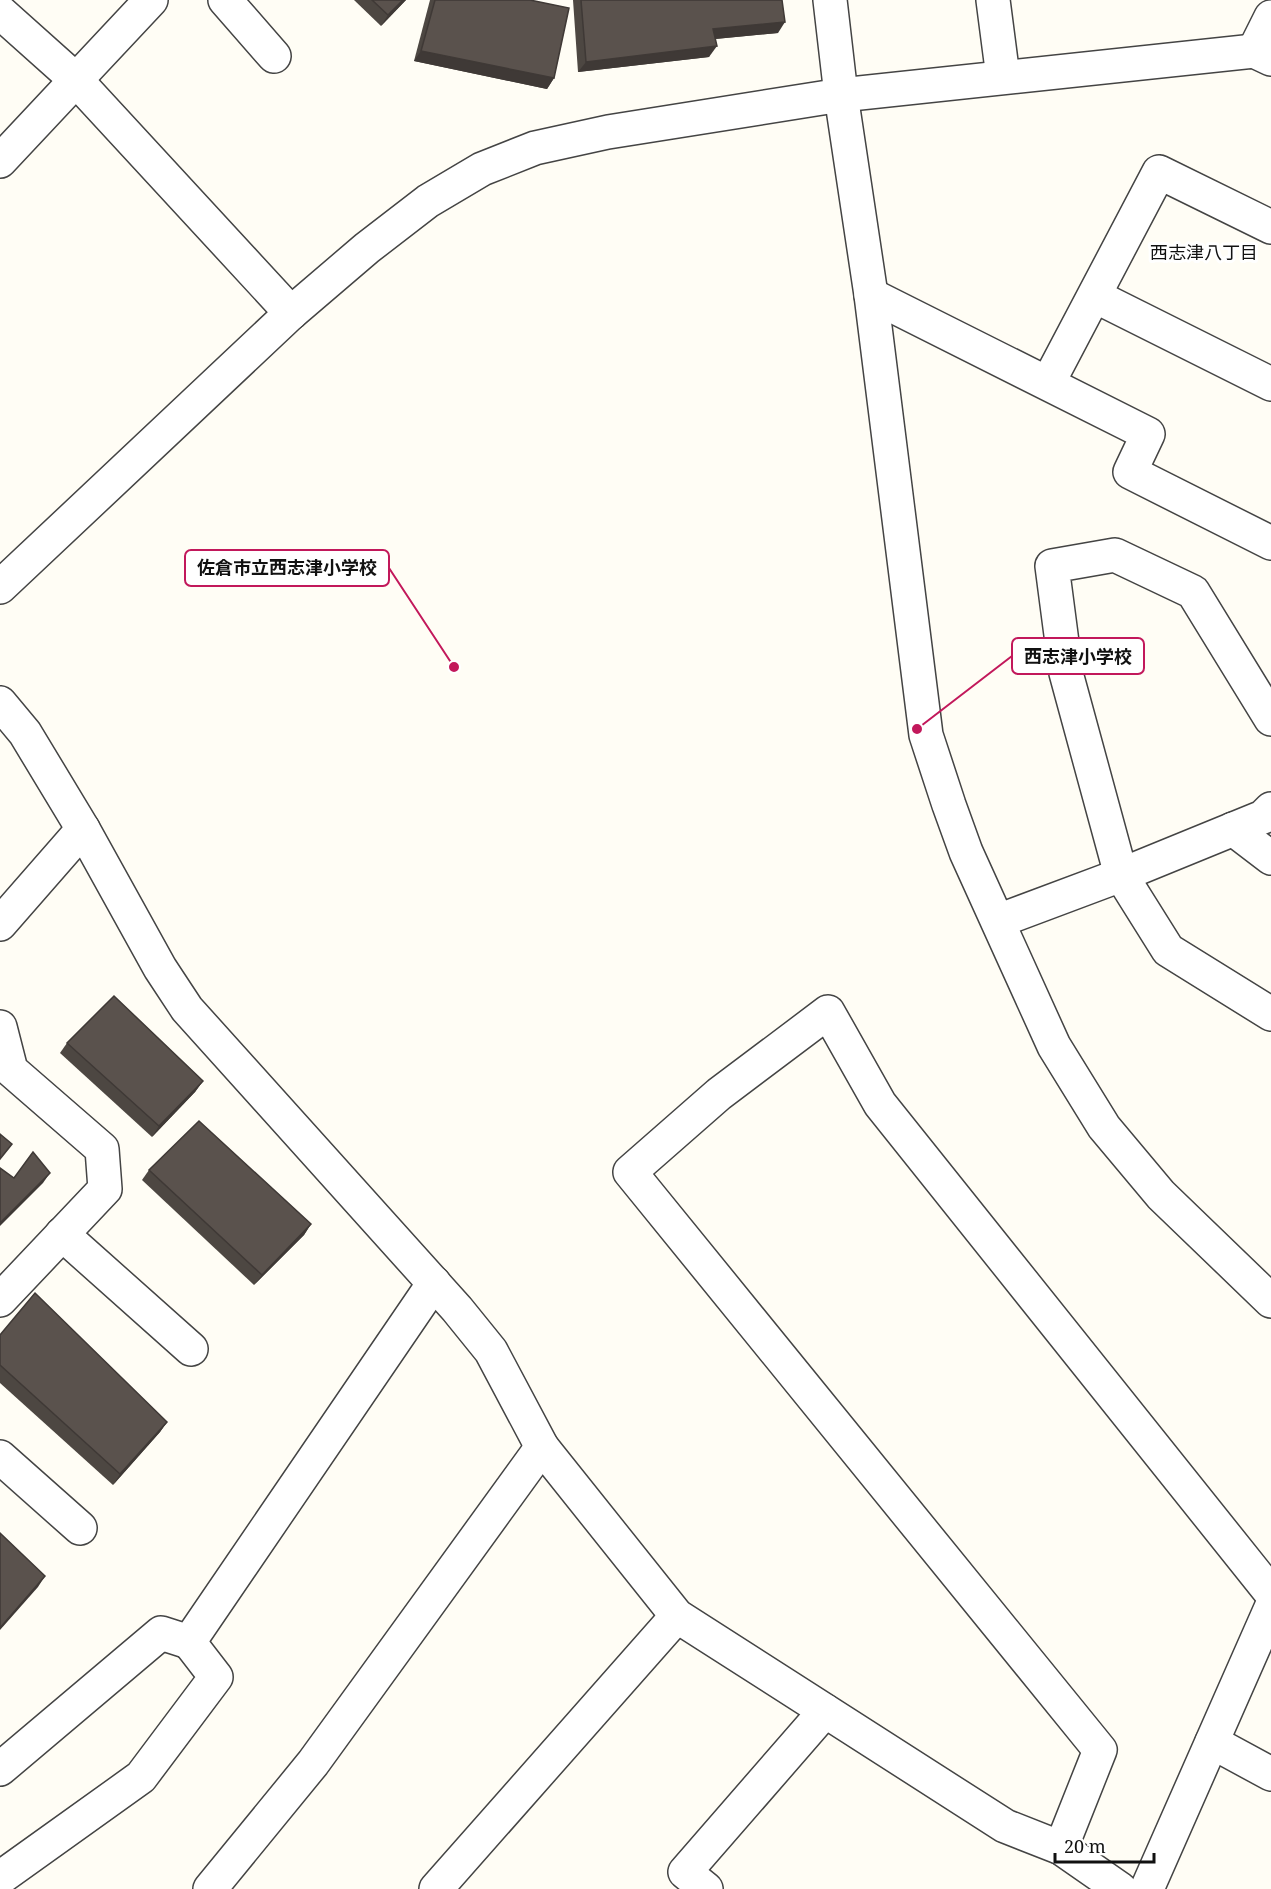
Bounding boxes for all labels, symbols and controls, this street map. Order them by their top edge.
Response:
district label: 西志津八丁目 [1150,240,1258,264]
callout: 佐倉市立西志津小学校 [185,550,389,586]
text: 佐倉市立西志津小学校 [197,555,377,579]
callout: 西志津小学校 [1012,638,1144,674]
text: 西志津小学校 [1024,644,1132,668]
scale bar [1055,1826,1154,1864]
text: 20 m [1064,1834,1106,1858]

